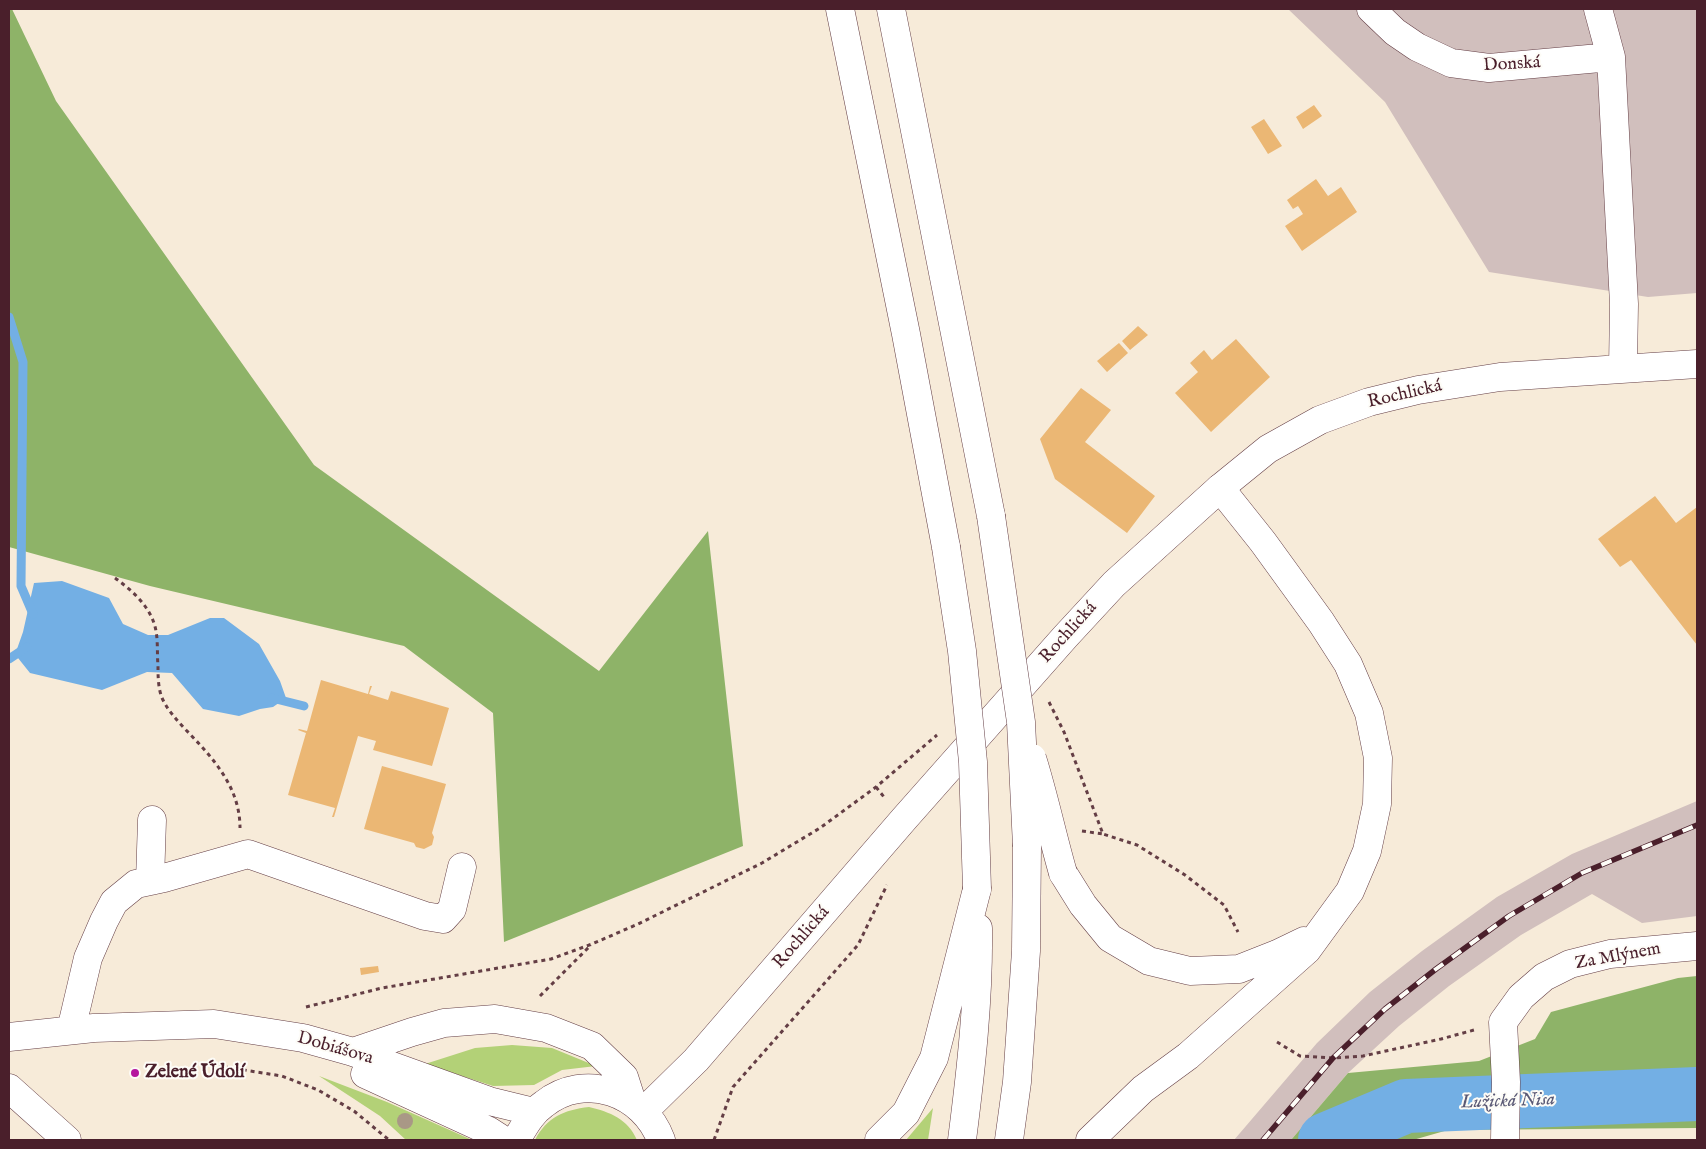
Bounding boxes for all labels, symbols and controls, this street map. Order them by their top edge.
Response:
street label: Donská [1483,53,1541,77]
street label: Rochlická [1366,376,1444,414]
street label: Rochlická [1036,598,1102,668]
street label: Rochlická [769,902,835,974]
street label: Za Mlýnem [1573,939,1663,975]
street label: Dobiášova [295,1028,375,1070]
place label: Zelené Údolí [145,1062,245,1084]
marker: Zelené Údolí [129,1067,141,1079]
water label: Lužická Nisa [1460,1089,1556,1115]

